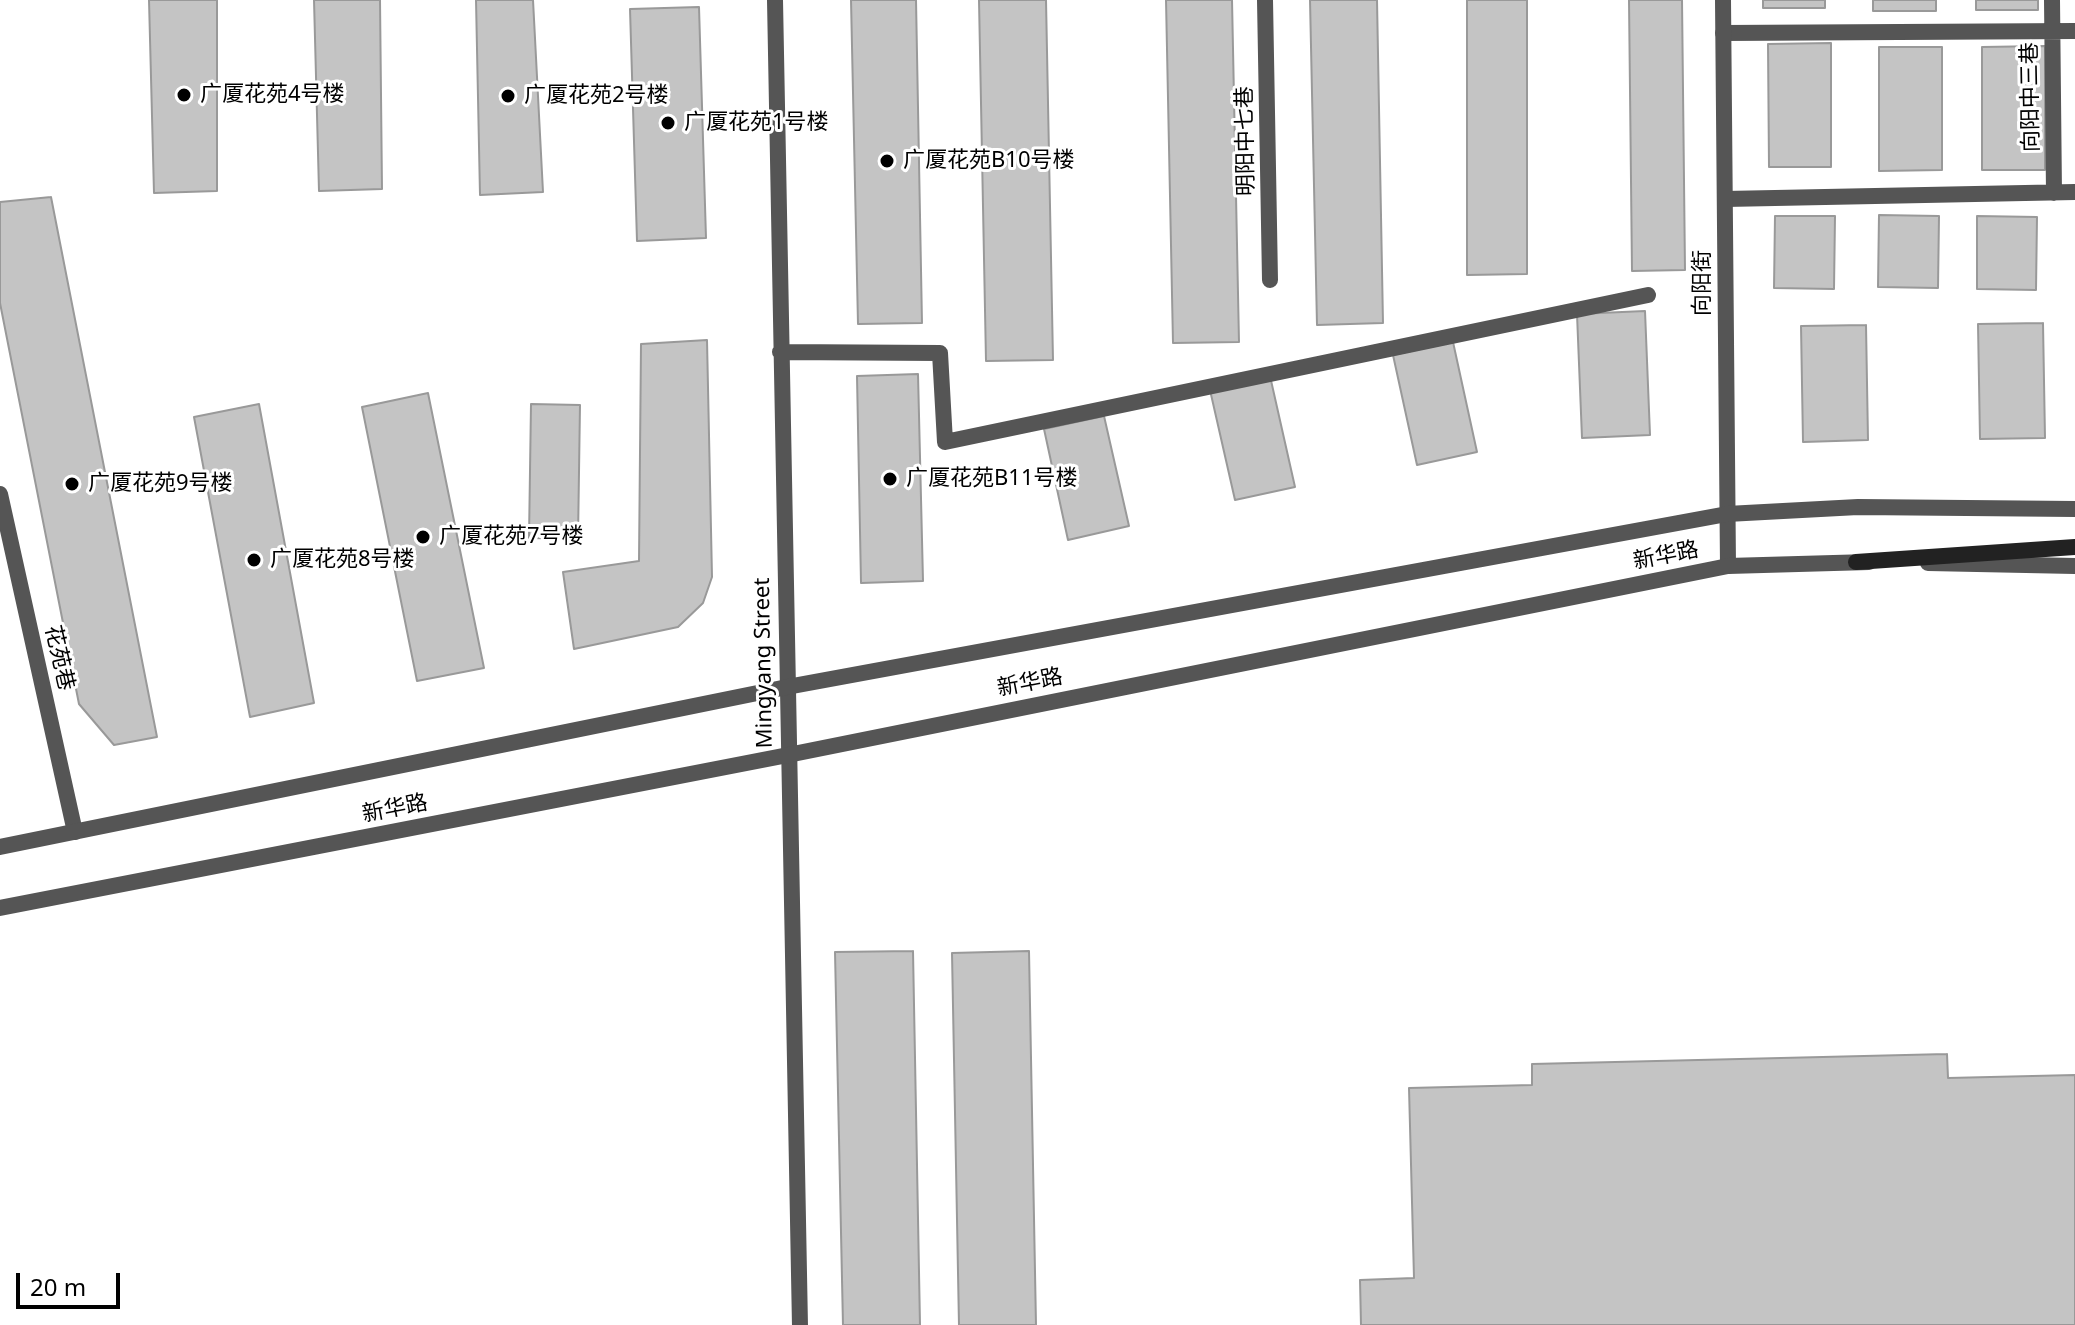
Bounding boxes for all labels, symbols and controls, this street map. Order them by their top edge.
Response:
street label: 向阳中三巷 [2017,42,2045,152]
place label: 广厦花苑4号楼 [200,82,345,108]
place label: 广厦花苑2号楼 [524,83,669,109]
marker: 广厦花苑4号楼 [175,86,193,104]
street label: 明阳中七巷 [1232,86,1260,196]
marker: 广厦花苑2号楼 [499,87,517,105]
place label: 广厦花苑1号楼 [684,110,829,136]
marker: 广厦花苑1号楼 [659,114,677,132]
place label: 广厦花苑B10号楼 [903,148,1074,174]
marker: 广厦花苑B10号楼 [878,152,896,170]
street label: 向阳街 [1690,250,1716,316]
place label: 广厦花苑B11号楼 [906,466,1077,492]
marker: 广厦花苑B11号楼 [881,470,899,488]
place label: 广厦花苑9号楼 [88,471,233,497]
marker: 广厦花苑9号楼 [63,475,81,493]
place label: 广厦花苑7号楼 [439,524,584,550]
marker: 广厦花苑7号楼 [414,528,432,546]
street label: 新华路 [1631,537,1701,575]
place label: 广厦花苑8号楼 [270,547,415,573]
marker: 广厦花苑8号楼 [245,551,263,569]
street label: Mingyang Street [749,577,779,749]
street label: 花苑巷 [39,623,79,693]
street label: 新华路 [995,664,1065,702]
street label: 新华路 [360,790,430,828]
scale bar [20,1257,124,1307]
text: 20 m [30,1270,86,1303]

